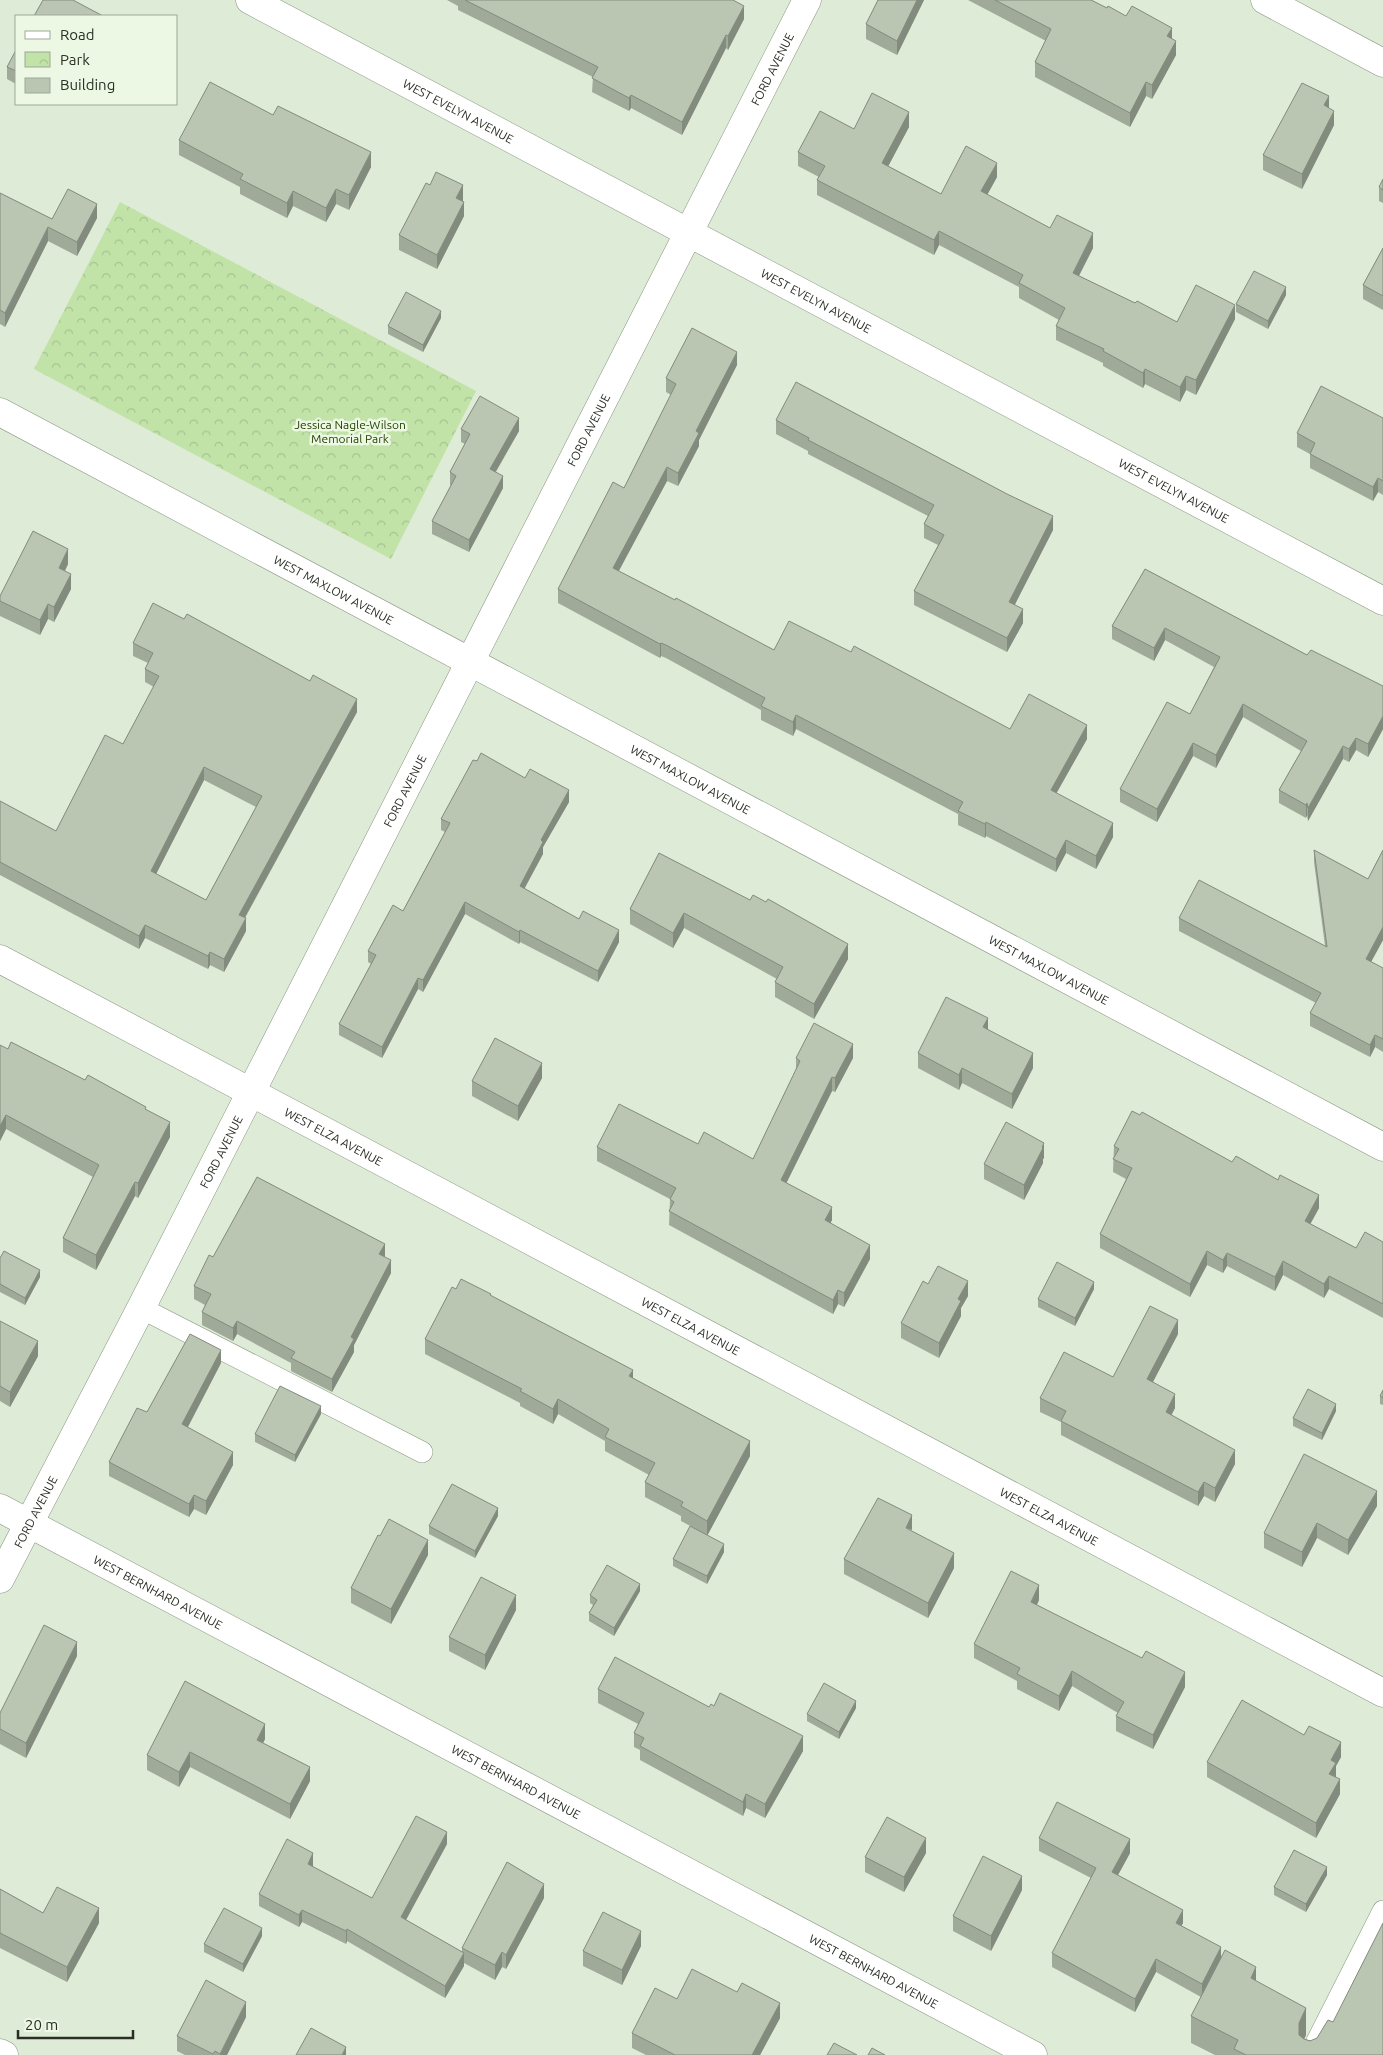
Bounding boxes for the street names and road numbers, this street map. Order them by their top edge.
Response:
street label: FORD AVENUE [748,30,796,107]
street label: WEST EVELYN AVENUE [401,76,516,145]
street label: WEST EVELYN AVENUE [759,266,874,335]
street label: FORD AVENUE [564,391,612,468]
street label: WEST EVELYN AVENUE [1117,456,1232,525]
street label: WEST MAXLOW AVENUE [272,552,396,627]
street label: WEST MAXLOW AVENUE [629,742,753,816]
street label: FORD AVENUE [381,752,428,829]
street label: WEST MAXLOW AVENUE [987,932,1111,1007]
street label: WEST ELZA AVENUE [283,1105,385,1168]
street label: FORD AVENUE [197,1113,245,1190]
street label: WEST ELZA AVENUE [639,1294,742,1357]
street label: FORD AVENUE [11,1473,59,1550]
street label: WEST ELZA AVENUE [998,1485,1101,1547]
street label: WEST BERNHARD AVENUE [92,1552,225,1631]
street label: WEST BERNHARD AVENUE [449,1742,583,1821]
street label: WEST BERNHARD AVENUE [807,1931,941,2010]

